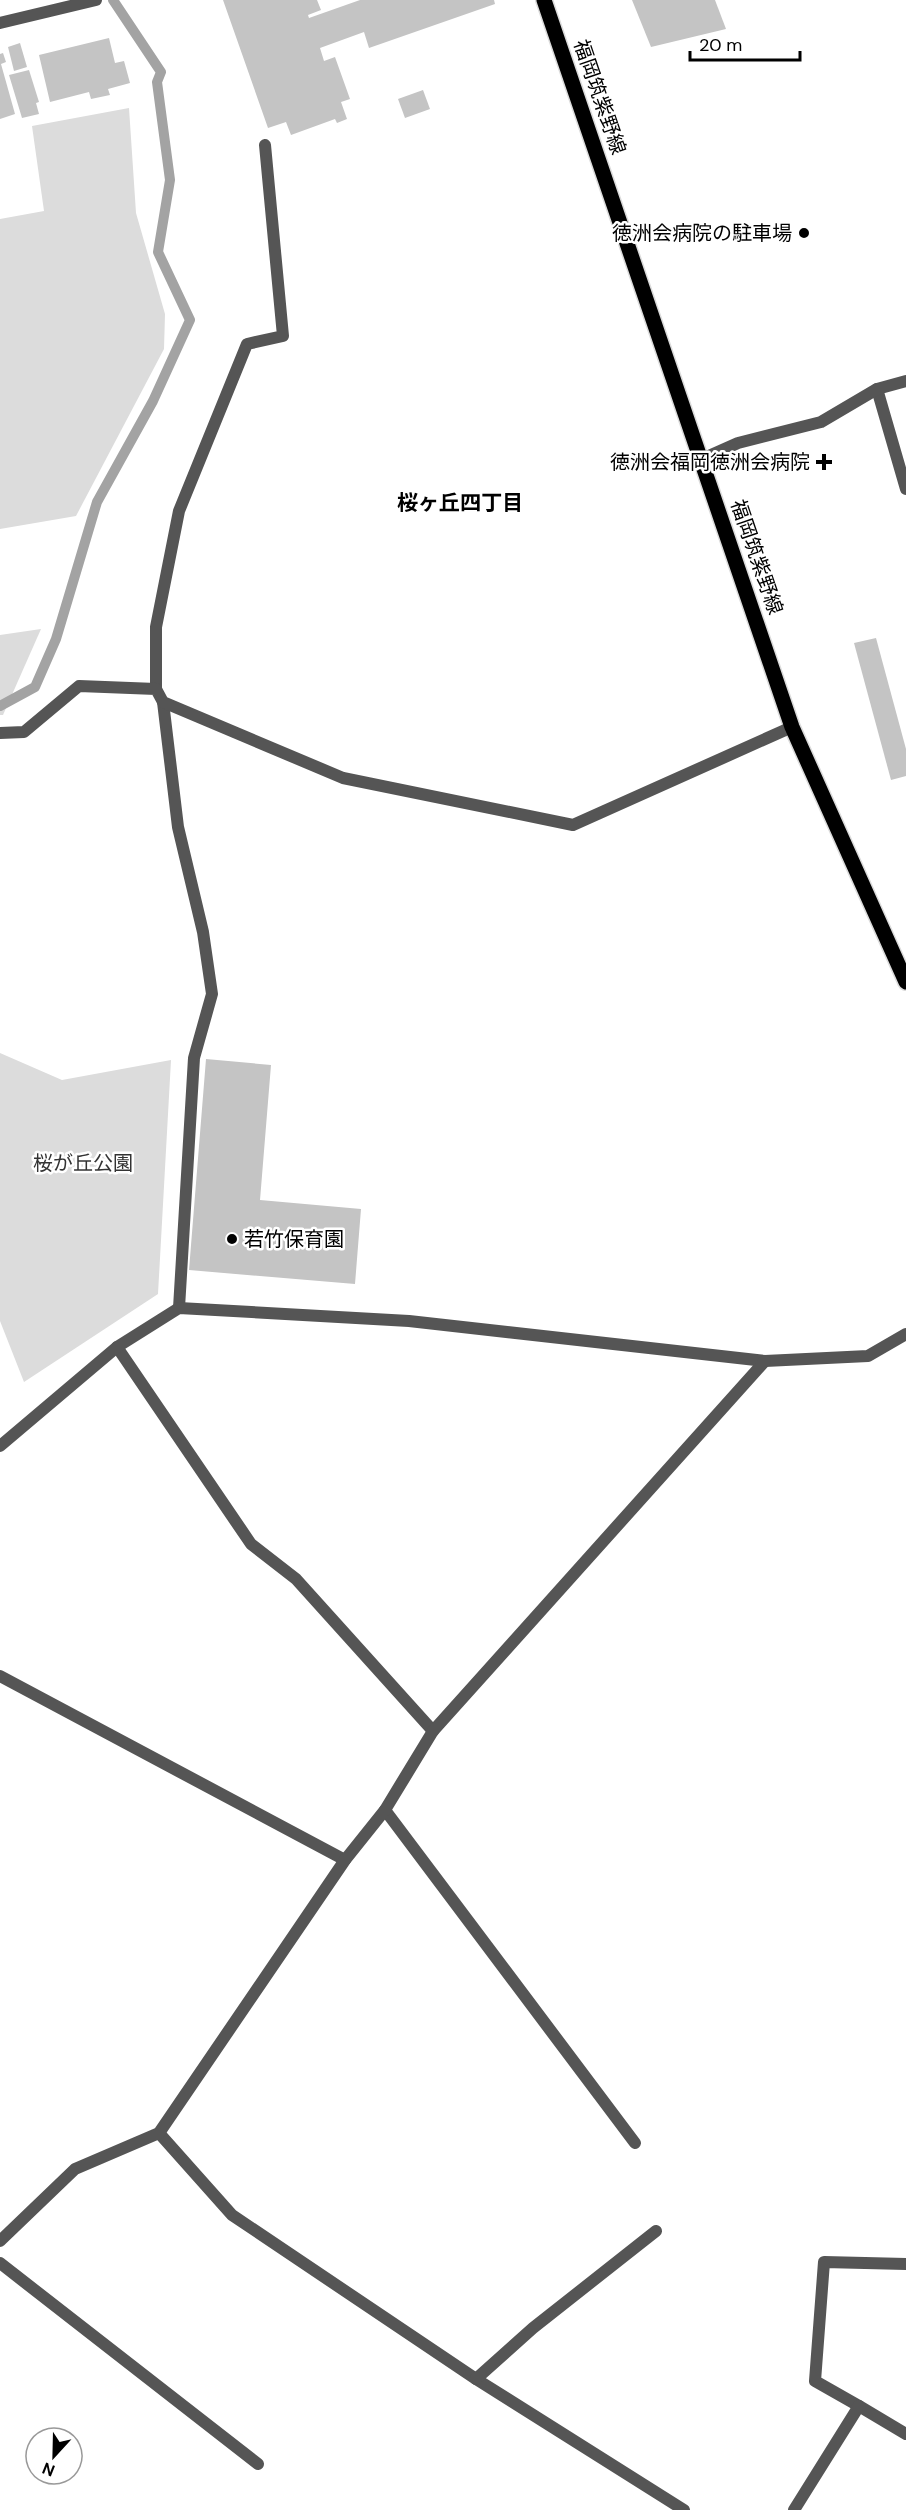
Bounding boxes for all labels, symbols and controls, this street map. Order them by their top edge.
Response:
scale bar [690,24,800,62]
text: 20 m [699,33,742,57]
street label: 福岡筑紫野線 [568,36,632,158]
place label: 徳洲会病院の駐車場 [612,220,792,246]
marker: 徳洲会病院の駐車場 [797,226,811,240]
place label: 徳洲会福岡徳洲会病院 [610,449,810,475]
marker: 徳洲会福岡徳洲会病院 [815,453,833,471]
district label: 桜ヶ丘四丁目 [397,489,523,517]
street label: 福岡筑紫野線 [725,496,789,618]
park label: 桜が丘公園 [33,1150,133,1176]
place label: 若竹保育園 [244,1226,344,1252]
marker: 若竹保育園 [225,1232,239,1246]
north arrow [24,2426,84,2486]
text: N [39,2458,58,2481]

